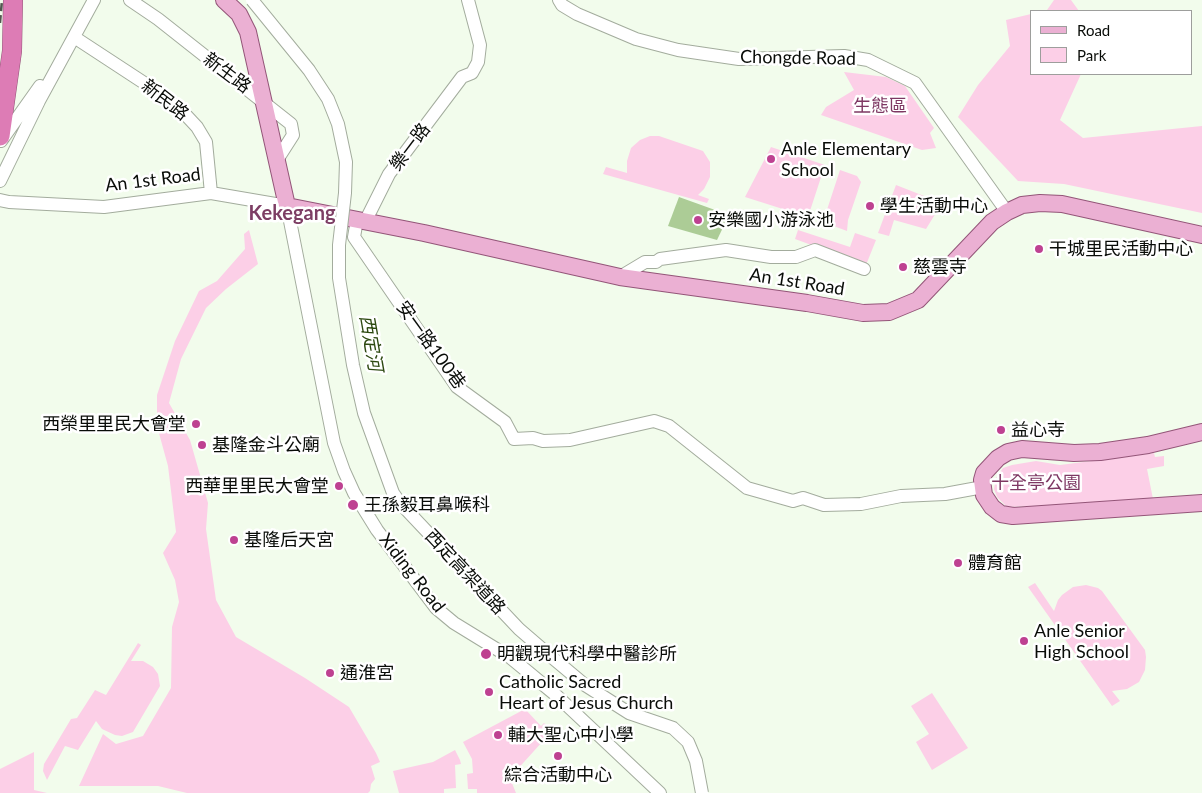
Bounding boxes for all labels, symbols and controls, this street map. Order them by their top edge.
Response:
legend [1030,10,1192,75]
text: Road [1077,21,1110,39]
street label: Chongde Road [740,46,856,70]
text: Park [1077,46,1106,64]
street label: 新生路 [199,48,255,98]
street label: 新民路 [137,75,193,125]
park label: 生態區 [853,95,907,117]
street label: 樂一路 [385,119,435,175]
place label: Anle Elementary School [781,138,911,180]
marker: Anle Elementary School [765,153,777,165]
street label: An 1st Road [104,163,202,197]
place label: 學生活動中心 [880,195,988,217]
marker: 學生活動中心 [864,200,876,212]
district label: Kekegang [248,202,336,226]
place label: 安樂國小游泳池 [708,209,834,231]
marker: 安樂國小游泳池 [692,214,704,226]
place label: 干城里民活動中心 [1049,238,1193,260]
marker: 干城里民活動中心 [1033,243,1045,255]
place label: 慈雲寺 [913,256,967,278]
marker: 慈雲寺 [897,261,909,273]
street label: An 1st Road [748,264,846,300]
street label: 安一路100巷 [392,297,470,393]
water label: 西定河 [355,313,387,373]
place label: 西榮里里民大會堂 [42,413,186,435]
marker: 西榮里里民大會堂 [190,418,202,430]
place label: 益心寺 [1011,419,1065,441]
marker: 益心寺 [995,424,1007,436]
place label: 基隆金斗公廟 [212,434,320,456]
marker: 基隆金斗公廟 [196,439,208,451]
park label: 十全亭公園 [991,472,1081,494]
place label: 西華里里民大會堂 [185,475,329,497]
marker: 西華里里民大會堂 [333,480,345,492]
place label: 王孫毅耳鼻喉科 [364,494,490,516]
marker: 王孫毅耳鼻喉科 [346,498,360,512]
street label: 西定高架道路 [420,525,510,619]
place label: 基隆后天宮 [244,529,334,551]
street label: Xiding Road [374,529,450,617]
marker: 基隆后天宮 [228,534,240,546]
place label: 體育館 [968,552,1022,574]
marker: 體育館 [952,557,964,569]
place label: Anle Senior High School [1034,620,1129,662]
marker: Anle Senior High School [1018,635,1030,647]
place label: 明觀現代科學中醫診所 [497,643,677,665]
marker: 明觀現代科學中醫診所 [479,647,493,661]
place label: 通淮宮 [340,662,394,684]
marker: 通淮宮 [324,667,336,679]
place label: Catholic Sacred Heart of Jesus Church [499,671,673,714]
marker: Catholic Sacred Heart of Jesus Church [483,686,495,698]
place label: 輔大聖心中小學 [508,724,634,746]
marker: 輔大聖心中小學 [492,729,504,741]
marker: 綜合活動中心 [552,750,564,762]
place label: 綜合活動中心 [504,764,612,786]

